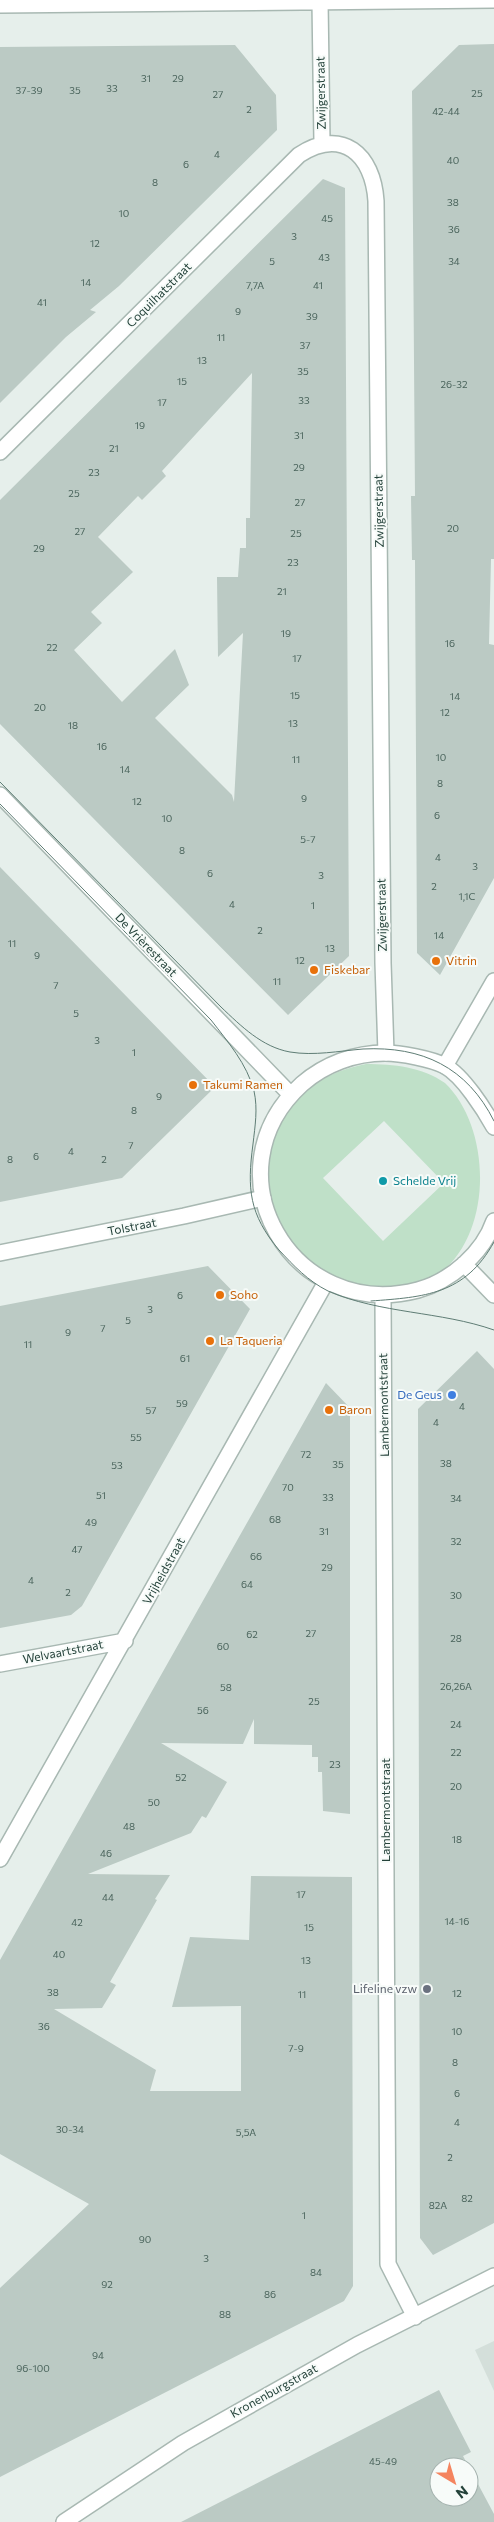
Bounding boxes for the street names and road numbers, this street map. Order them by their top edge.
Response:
street label: Zwijgerstraat [312,56,328,130]
street label: Coquilhatstraat [123,259,194,330]
street label: Zwijgerstraat [370,474,386,548]
street label: Zwijgerstraat [373,878,389,952]
street label: De Vrièrestraat [113,910,181,979]
street label: Tolstraat [106,1214,158,1238]
street label: Lambermontstraat [375,1353,391,1457]
street label: Vrijheidstraat [139,1535,187,1606]
street label: Welvaartstraat [21,1636,104,1666]
street label: Lambermontstraat [378,1758,392,1862]
street label: Kronenburgstraat [227,2360,320,2420]

